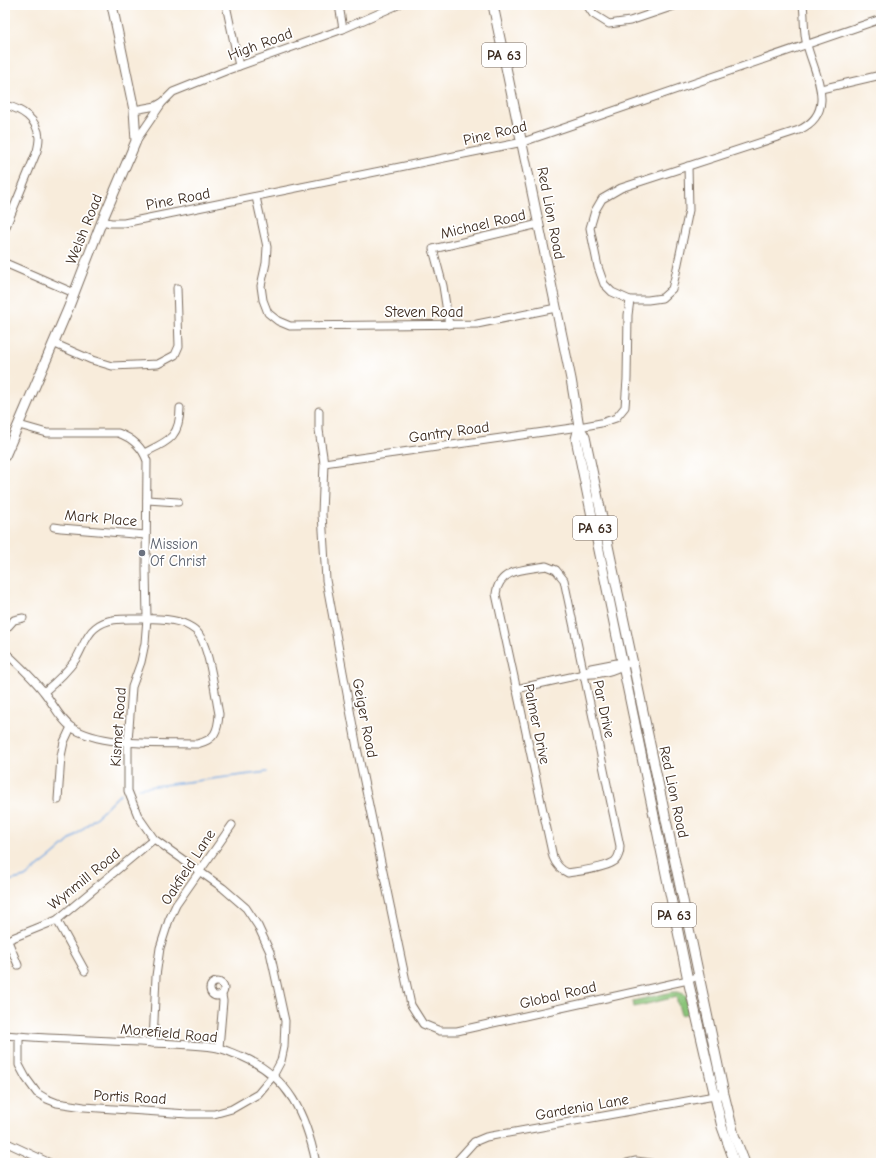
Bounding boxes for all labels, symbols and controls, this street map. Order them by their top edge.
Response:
street label: High Road [225,24,295,64]
road number: PA 63 [482,43,526,67]
street label: Pine Road [461,117,529,149]
street label: Red Lion Road [533,165,569,261]
street label: Pine Road [144,184,212,214]
street label: Welsh Road [62,191,106,267]
street label: Michael Road [438,205,528,243]
street label: Steven Road [385,303,463,321]
street label: Gantry Road [408,417,490,447]
street label: Mark Place [64,506,138,530]
road number: PA 63 [573,516,617,540]
place label: Mission Of Christ [150,535,207,570]
marker: Mission Of Christ [137,548,147,558]
street label: Geiger Road [348,677,382,759]
street label: Par Drive [589,678,619,740]
street label: Palmer Drive [520,682,554,766]
street label: Kismet Road [106,687,130,767]
street label: Red Lion Road [655,744,693,840]
street label: Oakfield Lane [157,825,219,908]
street label: Wynmill Road [44,844,124,914]
road number: PA 63 [652,903,696,927]
street label: Global Road [518,977,598,1013]
street label: Morefield Road [120,1020,218,1046]
street label: Portis Road [93,1086,167,1108]
street label: Gardenia Lane [534,1090,631,1124]

